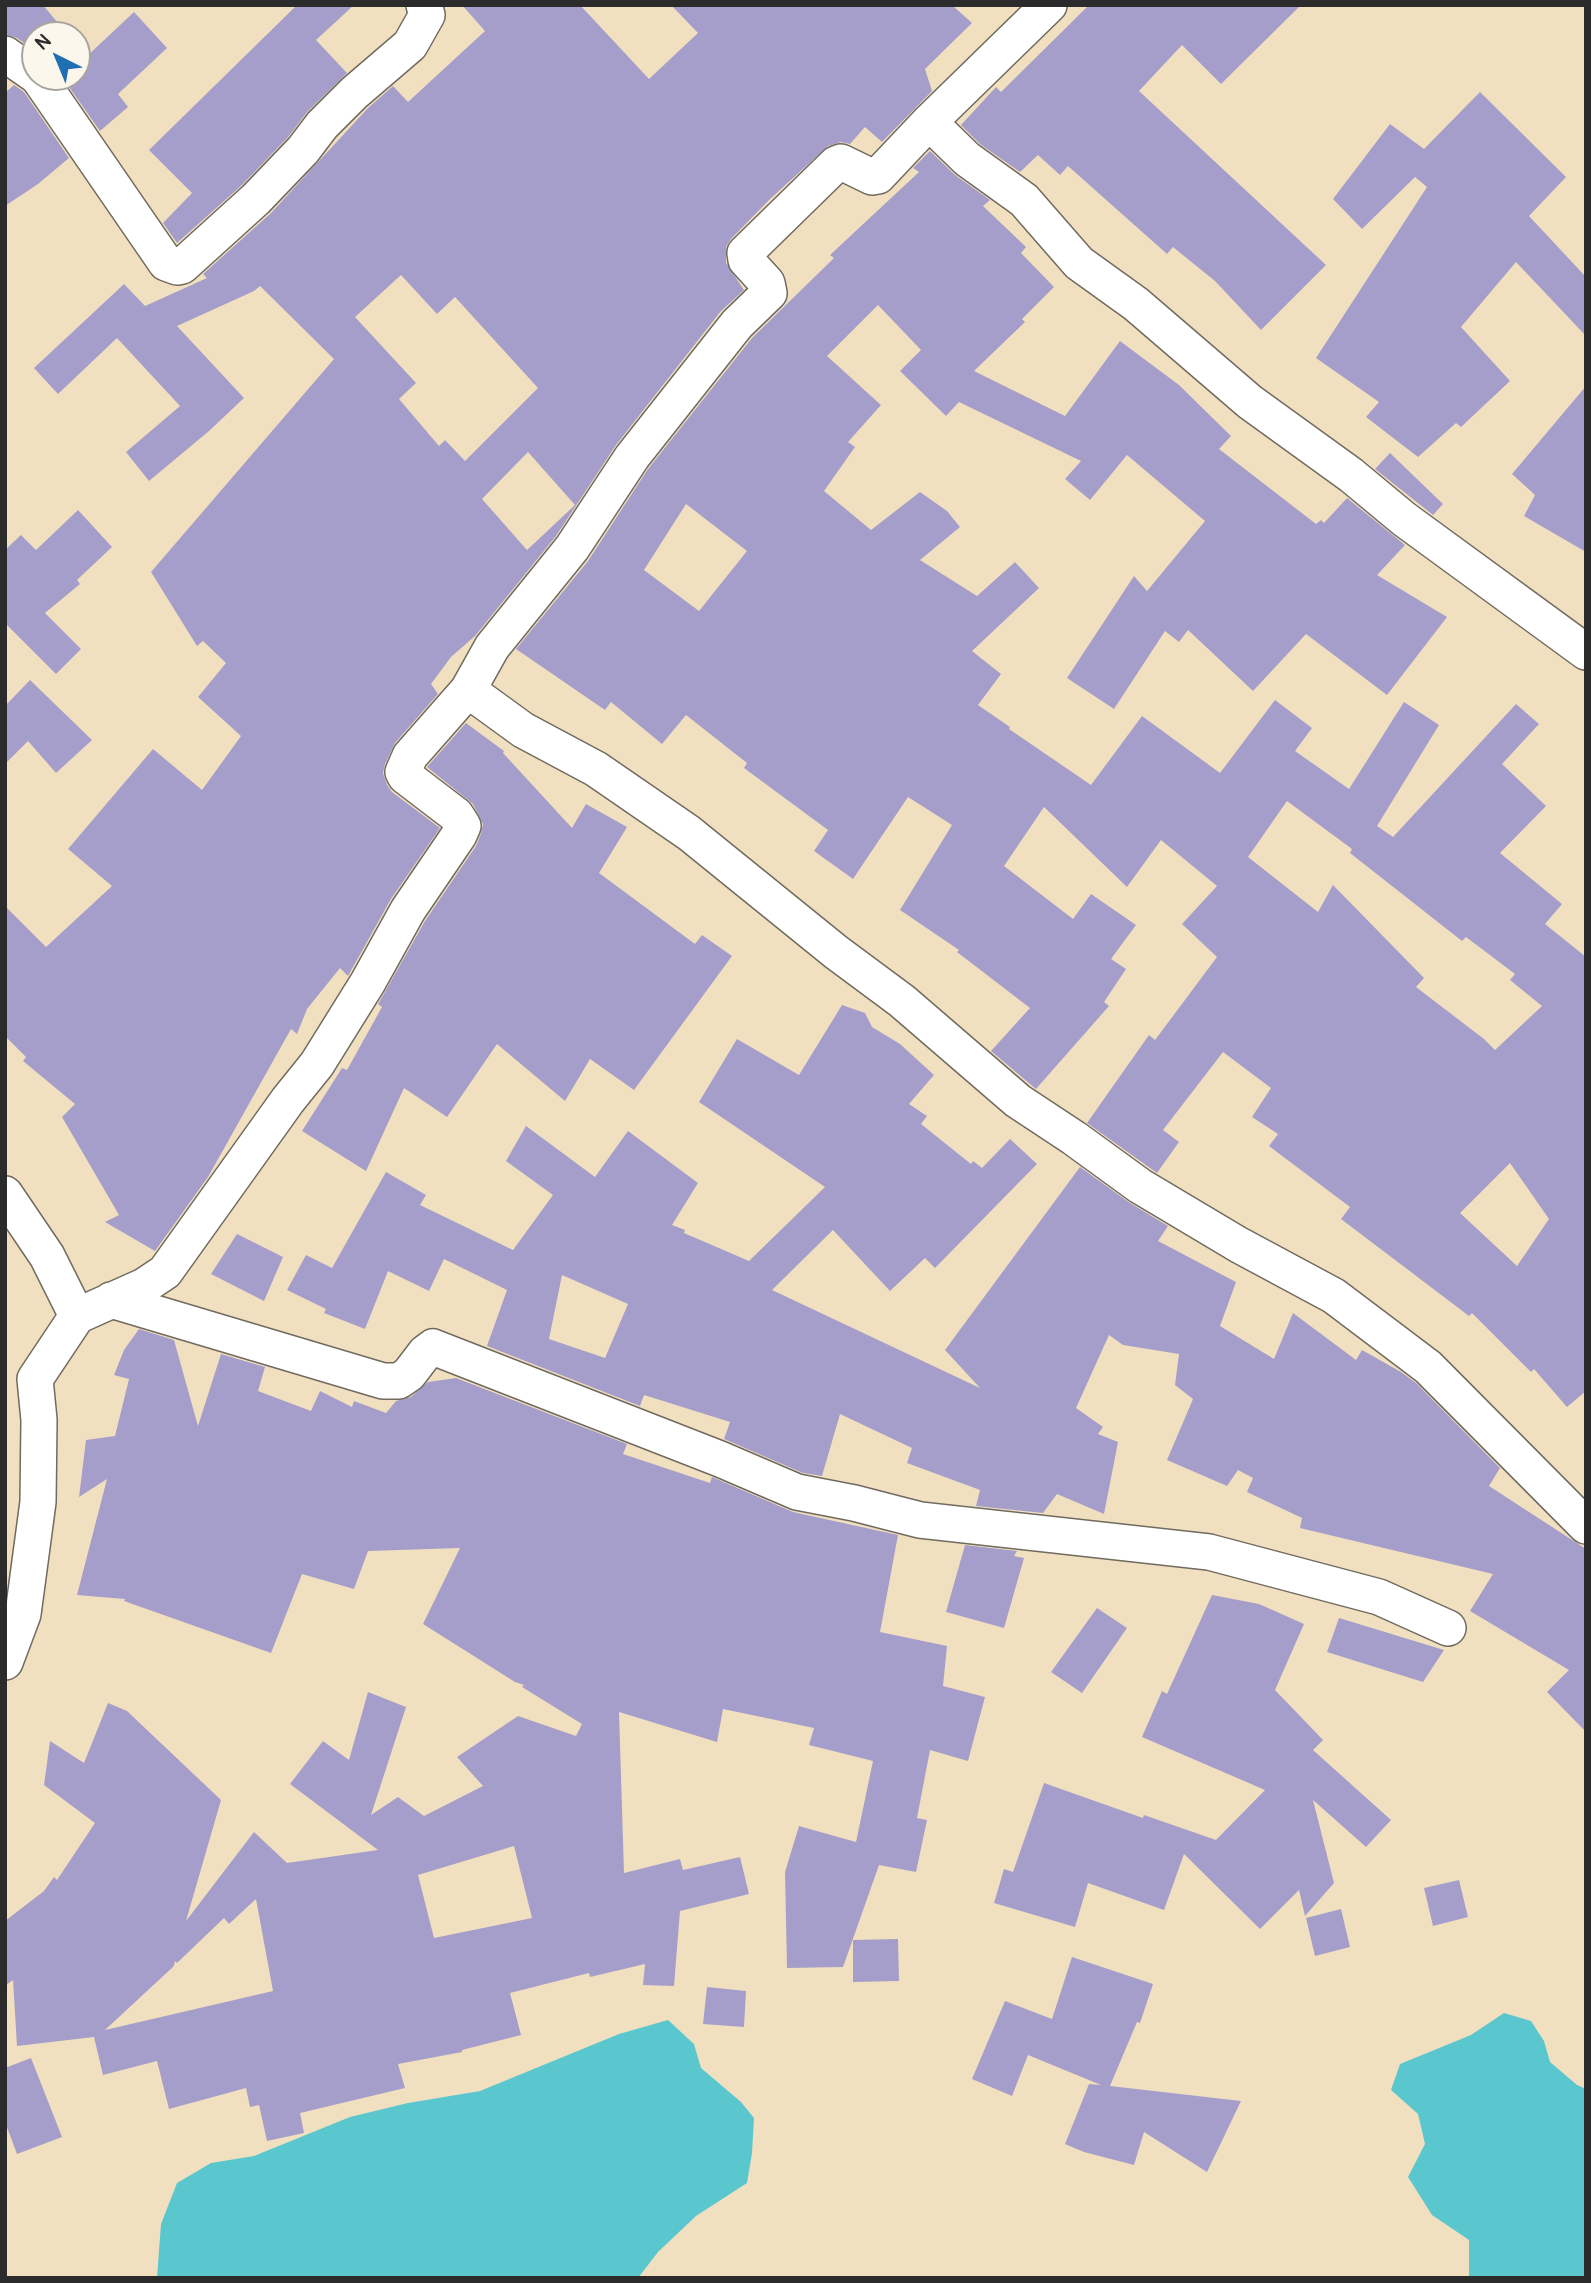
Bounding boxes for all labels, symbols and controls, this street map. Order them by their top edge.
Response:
north arrow [21,21,91,91]
text: N [30,29,56,55]

